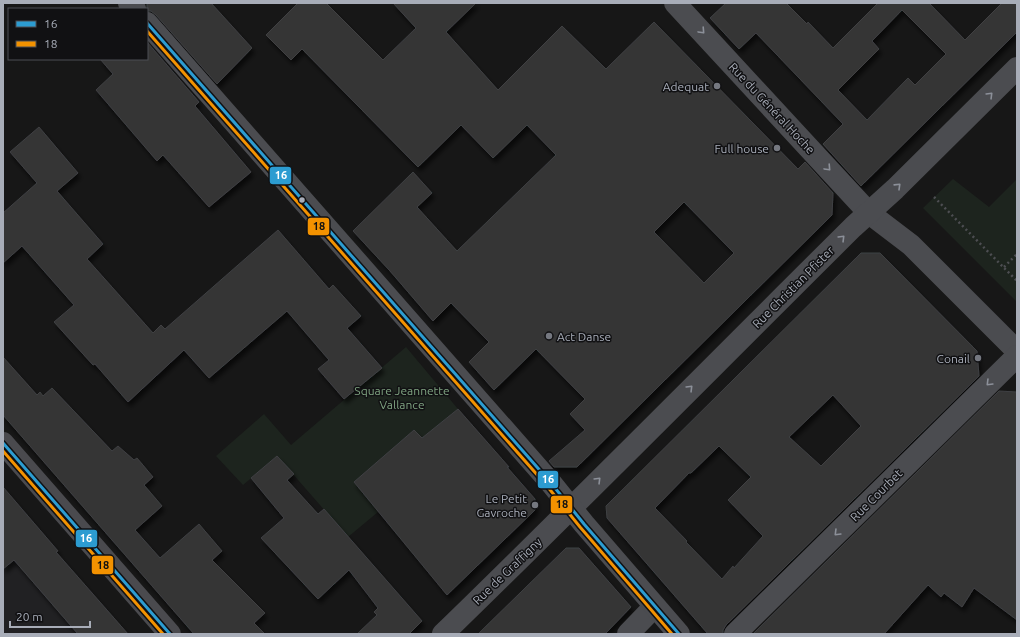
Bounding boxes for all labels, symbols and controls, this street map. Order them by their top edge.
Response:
legend [8,8,148,60]
text: 16 [44,17,58,30]
one-way arrow [697,27,704,34]
text: 18 [44,37,58,50]
street label: Rue du Général Hoche [727,60,817,156]
place label: Adequat [663,80,709,93]
marker: Adequat [712,81,722,91]
one-way arrow [985,92,993,100]
place label: Full house [714,142,769,155]
marker: Full house [772,143,782,153]
one-way arrow [823,163,830,171]
line badge: 16 [269,166,292,185]
text: 16 [275,169,287,181]
one-way arrow [893,183,901,191]
unlabelled marker [297,195,307,205]
line badge: 18 [307,217,330,236]
text: 18 [313,220,325,232]
one-way arrow [837,235,845,242]
street label: Rue Christian Pfister [750,243,837,330]
place label: Act Danse [557,330,611,343]
marker: Act Danse [544,331,554,341]
place label: Conail [937,352,970,365]
marker: Conail [973,353,983,363]
one-way arrow [986,378,994,386]
park label: Square Jeannette Vallance [354,384,450,411]
one-way arrow [685,385,693,393]
street label: Rue Courbet [847,466,905,524]
line badge: 16 [537,470,559,489]
text: 16 [542,473,554,485]
one-way arrow [593,477,601,485]
place label: Le Petit Gavroche [476,492,527,519]
line badge: 18 [550,495,573,514]
text: 18 [556,498,568,510]
marker: Le Petit Gavroche [530,500,540,510]
line badge: 16 [75,529,98,548]
one-way arrow [834,529,842,536]
text: 16 [80,532,92,544]
street label: Rue de Graffigny [470,535,544,607]
line badge: 18 [91,555,114,575]
text: 18 [97,559,109,571]
scale bar [10,603,90,629]
text: 20 m [16,610,43,623]

